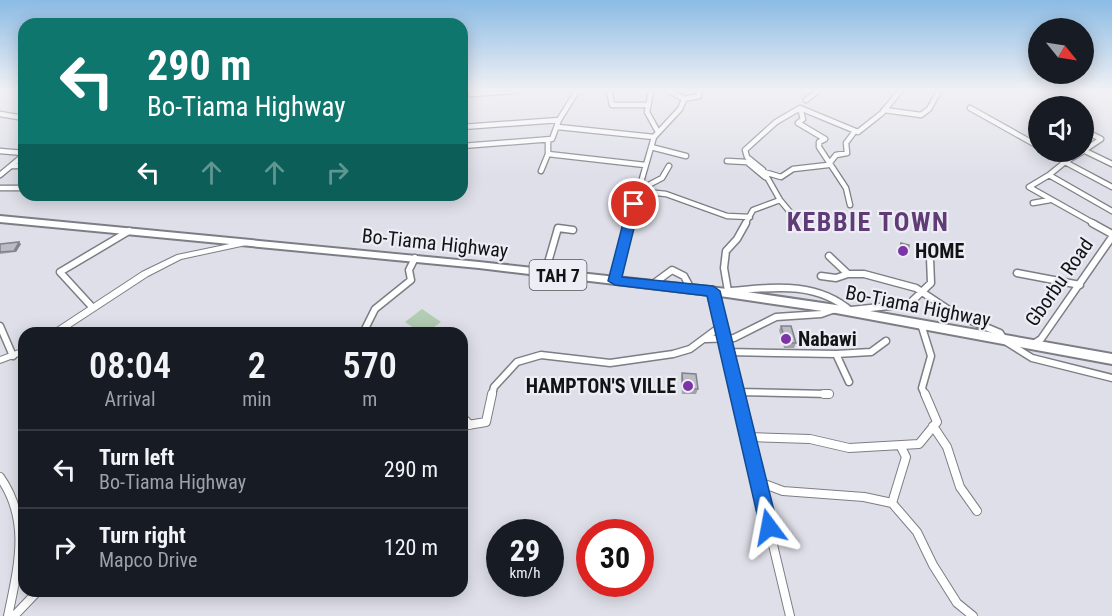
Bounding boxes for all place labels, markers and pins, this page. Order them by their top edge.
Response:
pin [608,178,659,229]
place label: HOME [915,239,965,263]
marker: HOME [896,244,910,258]
place label: Nabawi [798,327,857,351]
marker: Nabawi [779,332,793,346]
place label: HAMPTON'S VILLE [526,374,676,398]
marker: HAMPTON'S VILLE [681,379,695,393]

